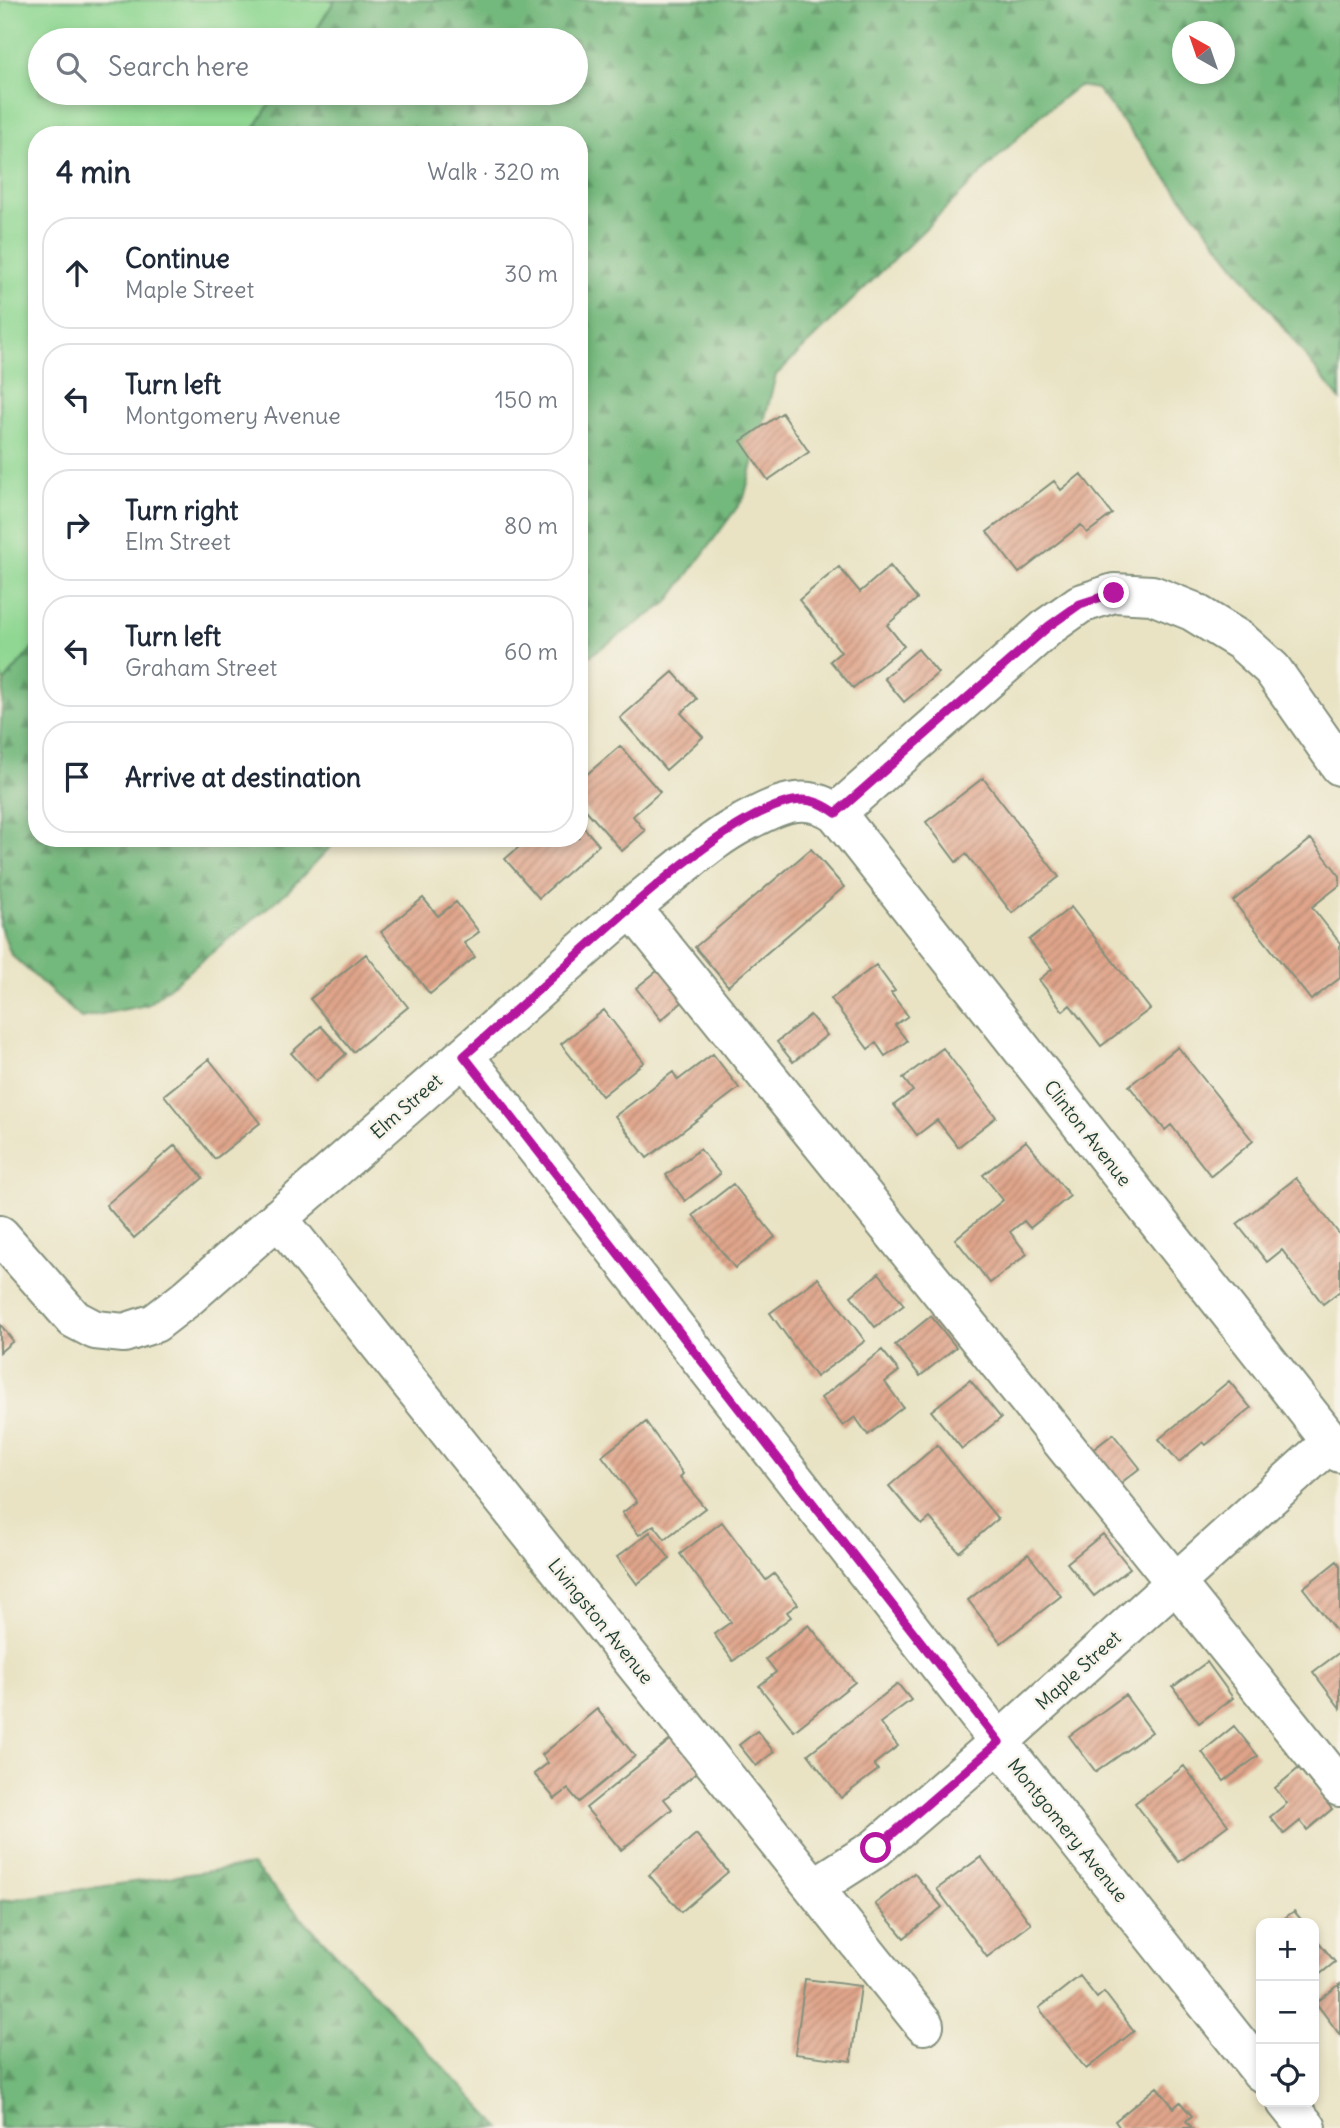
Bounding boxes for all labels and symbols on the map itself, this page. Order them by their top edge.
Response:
north arrow [1172,21,1235,84]
route end [1098,577,1129,608]
street label: Elm Street [365,1068,447,1144]
street label: Clinton Avenue [1039,1075,1137,1191]
street label: Livingston Avenue [543,1553,659,1689]
street label: Maple Street [1030,1625,1126,1715]
street label: Montgomery Avenue [1003,1753,1133,1907]
route start [860,1832,891,1863]

